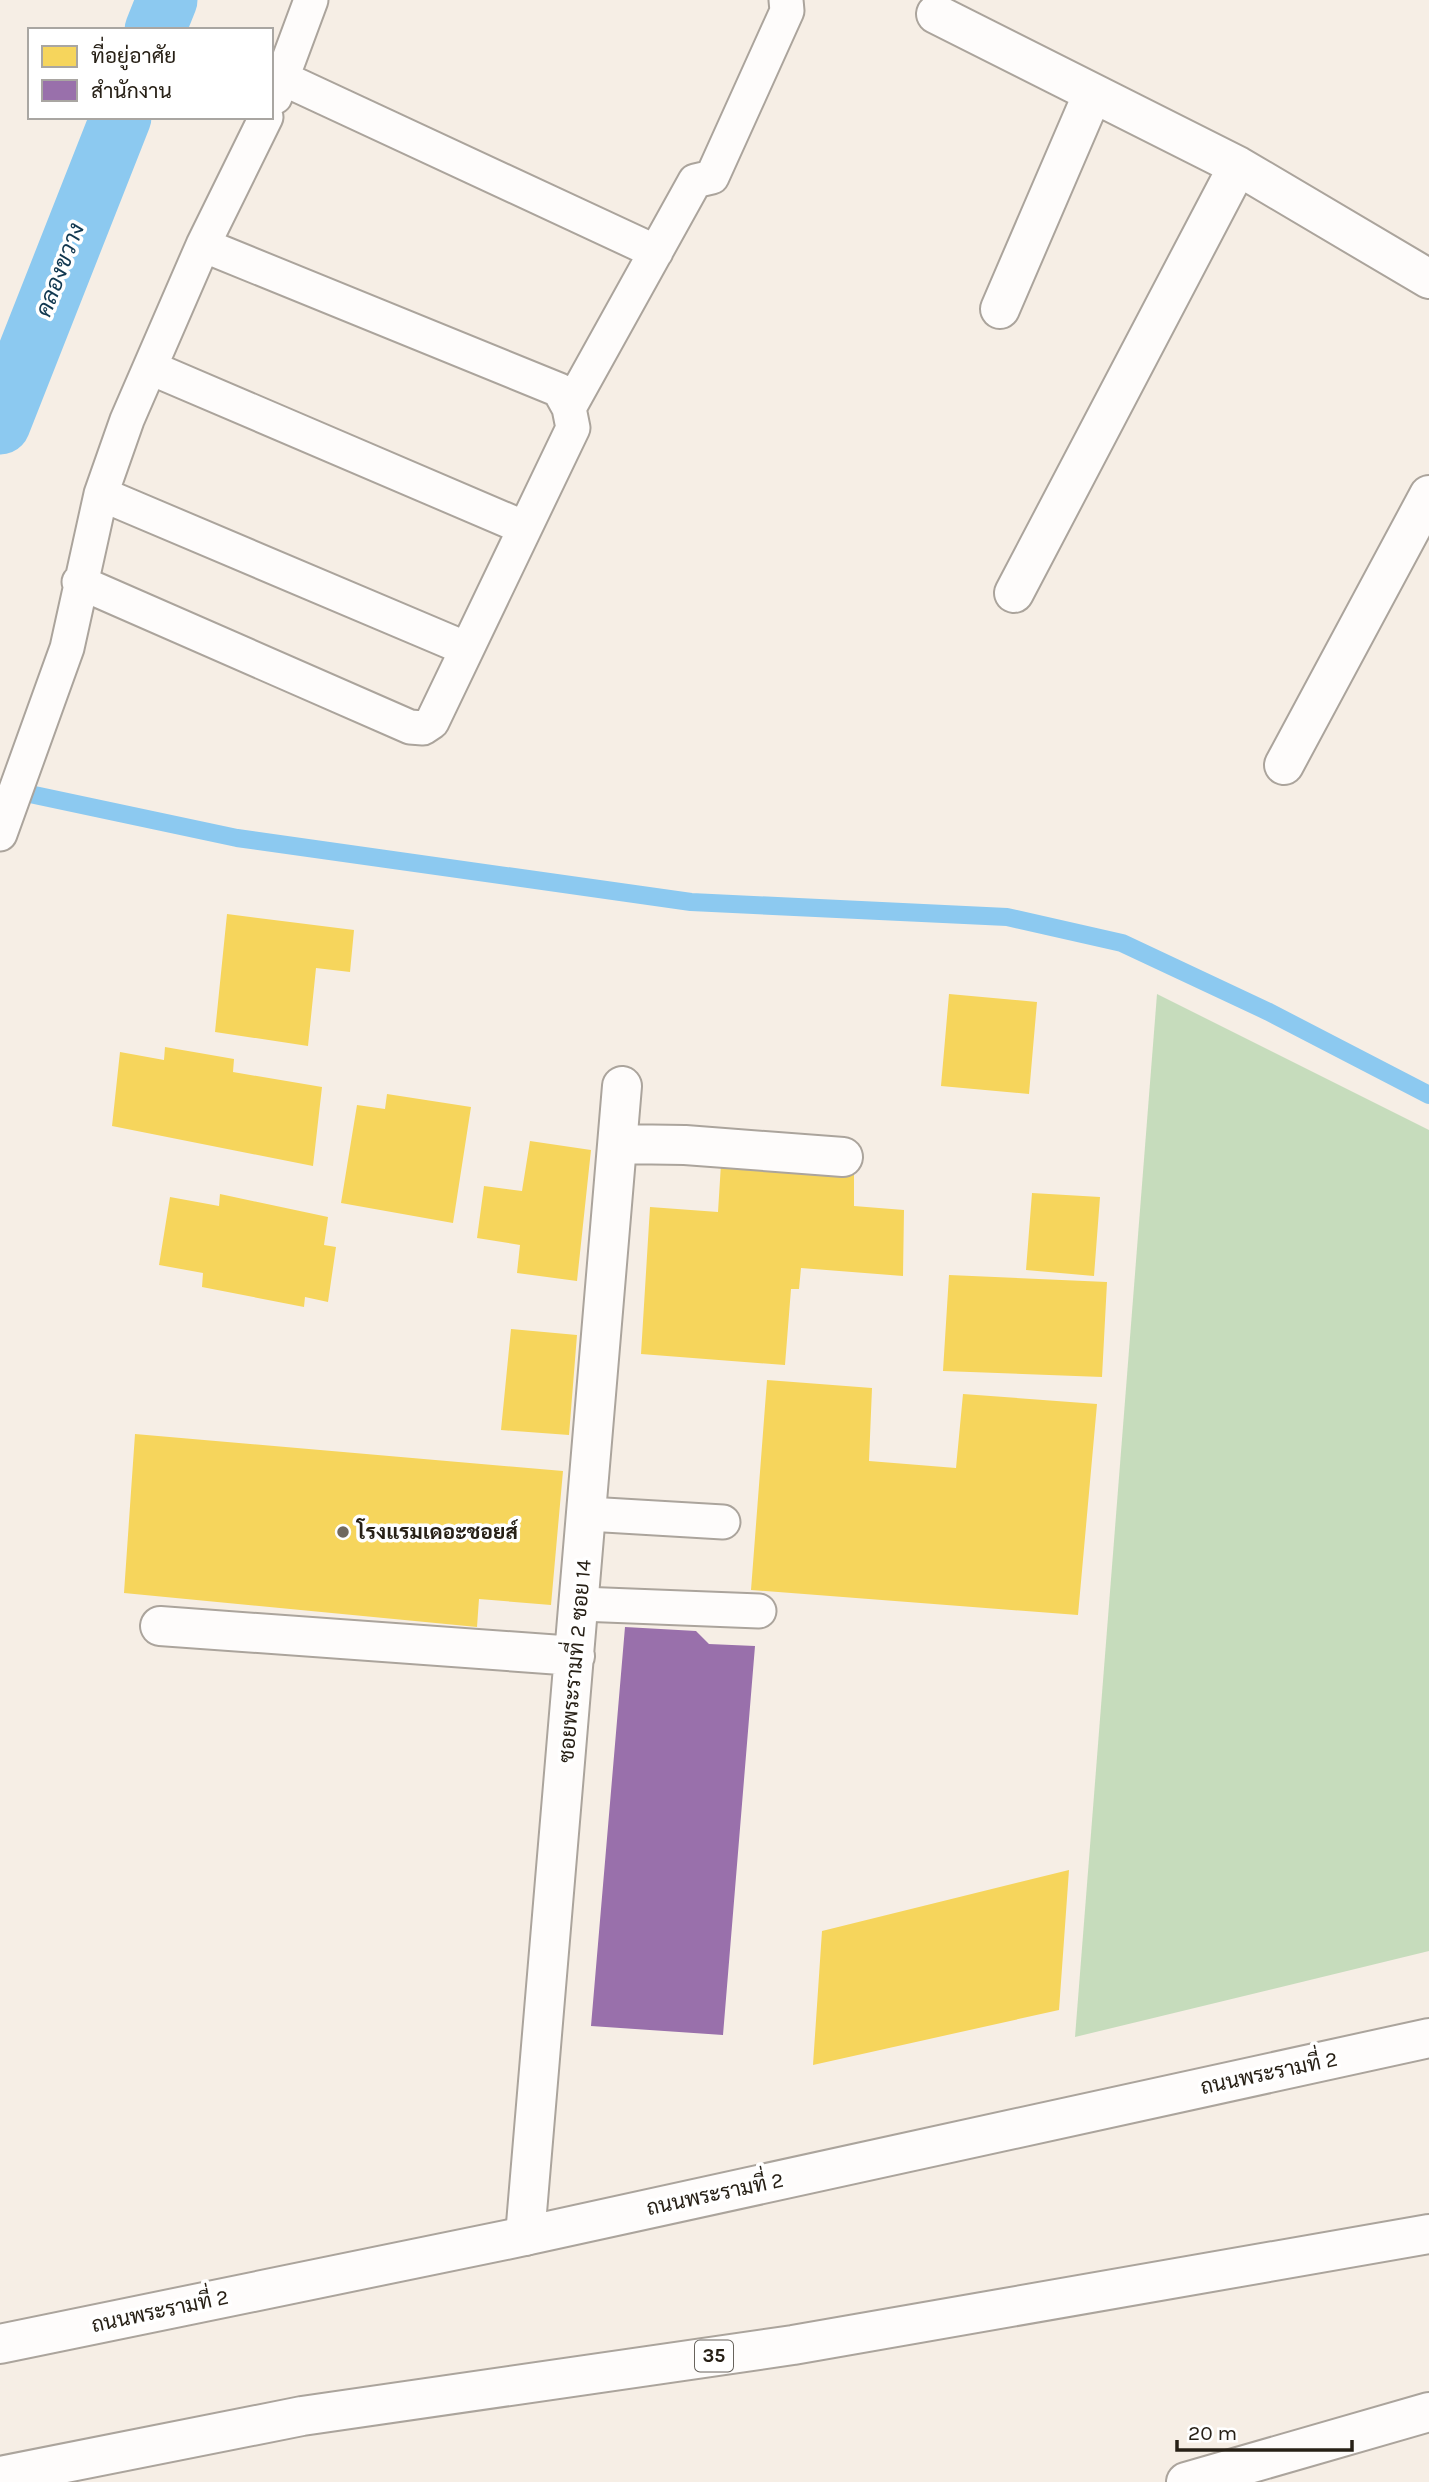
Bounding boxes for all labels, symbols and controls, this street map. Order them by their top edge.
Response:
legend [28,28,273,119]
text: ที่อยู่อาศัย [91,36,176,71]
text: สำนักงาน [91,79,172,103]
water label: คลองขวาง [30,219,90,321]
place label: โรงแรมเดอะชอยส์ [355,1518,519,1544]
marker: โรงแรมเดอะชอยส์ [335,1524,351,1540]
street label: ซอยพระรามที่ 2 ซอย 14 [546,1557,596,1764]
street label: ถนนพระรามที่ 2 [1197,2039,1340,2099]
street label: ถนนพระรามที่ 2 [643,2160,786,2220]
street label: ถนนพระรามที่ 2 [88,2277,231,2337]
road number: 35 [695,2340,733,2372]
scale bar [1177,2408,1352,2452]
text: 20 m [1188,2421,1237,2445]

